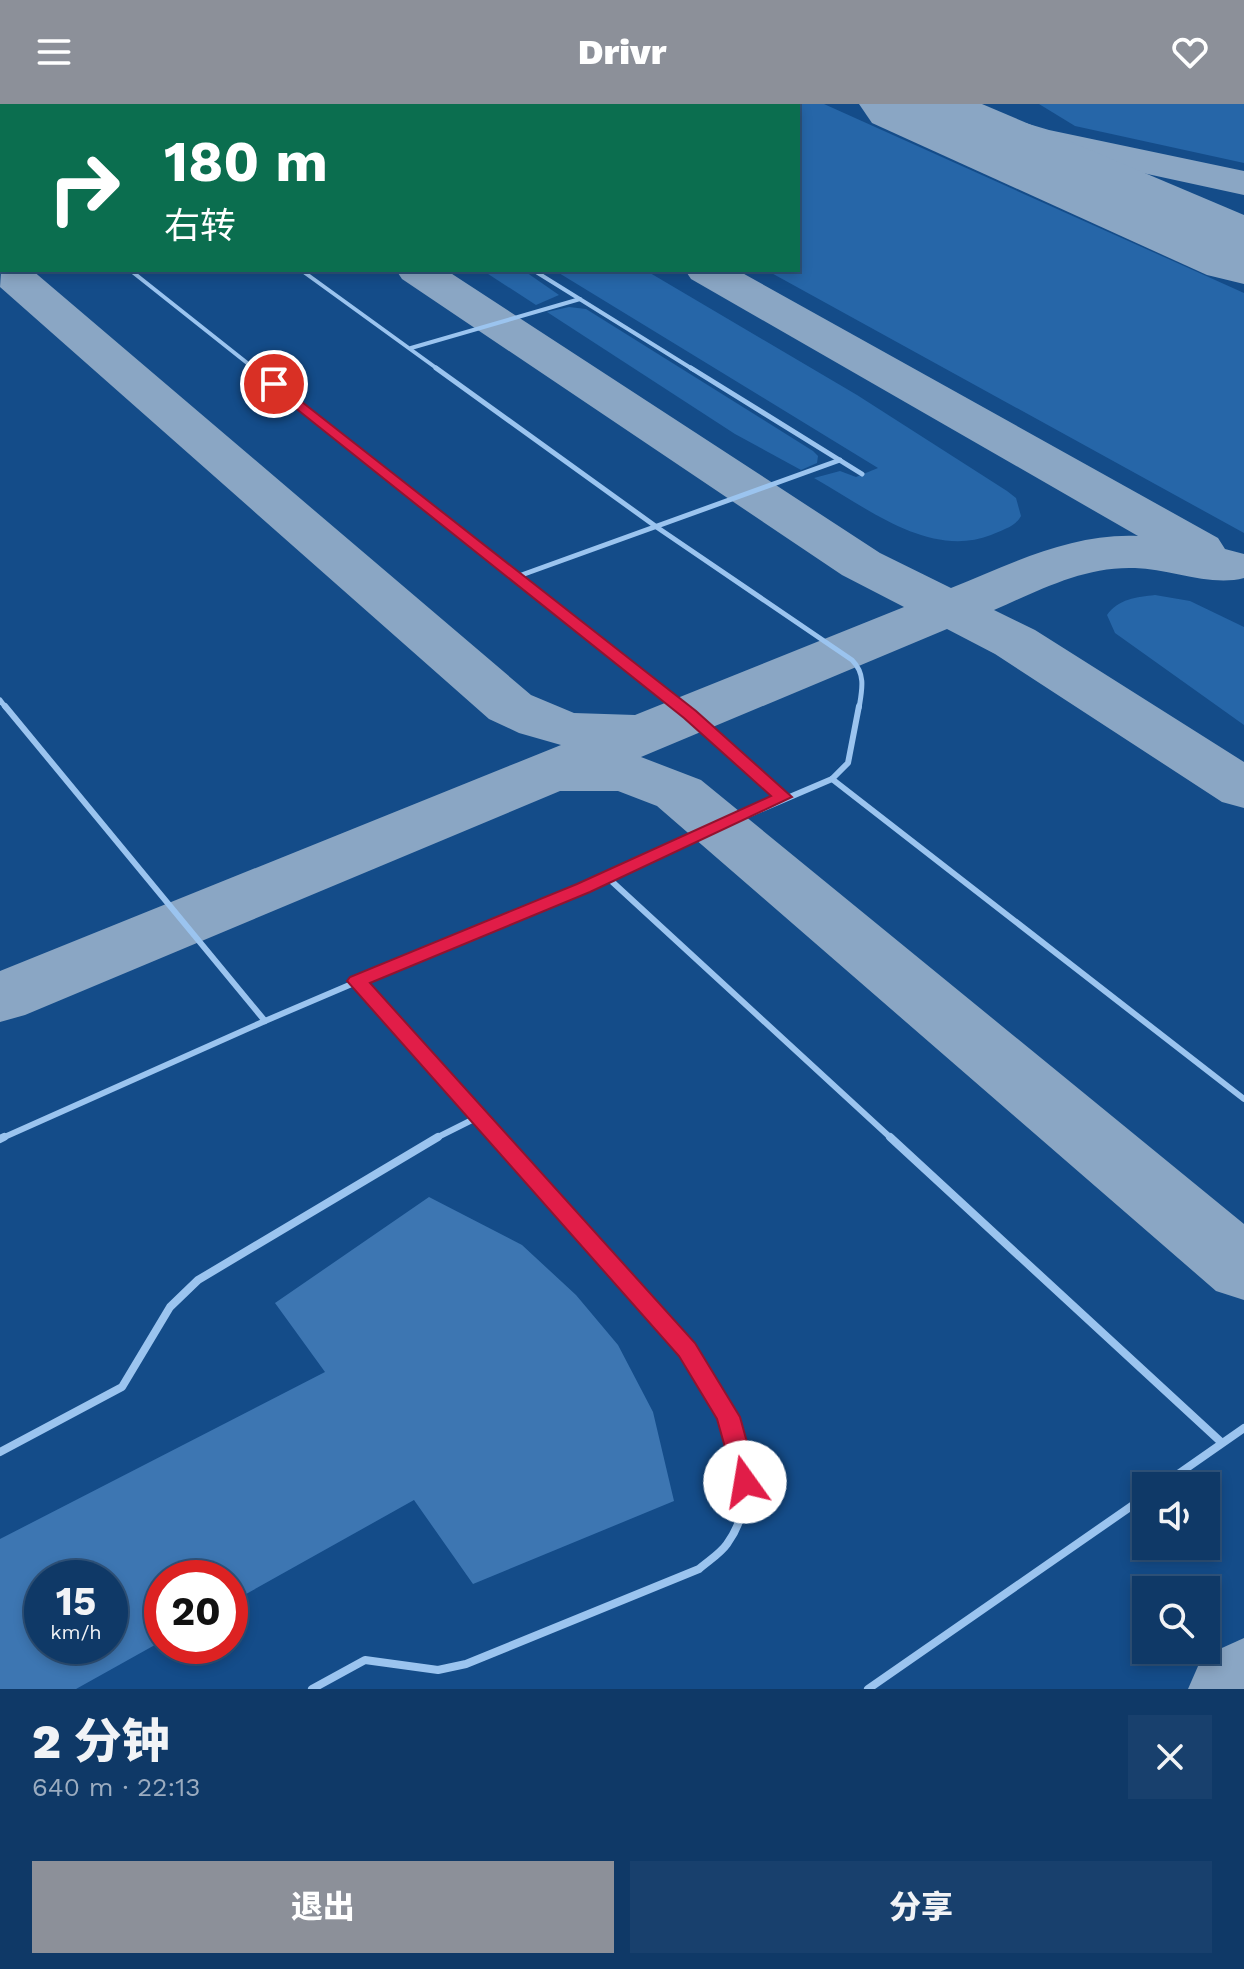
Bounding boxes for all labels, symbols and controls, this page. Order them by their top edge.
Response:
icon: menu [32,30,76,74]
icon: heart [1168,30,1212,74]
text: Drivr [578,31,666,73]
text: 180 m [164,129,328,195]
icon: right [32,136,136,240]
text: 右转 [164,205,236,247]
pin [240,350,308,418]
icon: arrive [252,362,296,406]
position arrow [703,1440,787,1524]
map controls [1132,1472,1220,1664]
button: sound [1132,1472,1220,1560]
speed limit sign: 20 [144,1560,248,1664]
button: search [1132,1576,1220,1664]
text: 15 [56,1578,96,1625]
text: km/h [50,1620,102,1644]
text: 2 分钟 [32,1713,170,1770]
button: close [1128,1715,1212,1799]
text: 640 m · 22:13 [32,1772,200,1802]
button: 退出 [32,1861,614,1953]
button: 分享 [630,1861,1212,1953]

